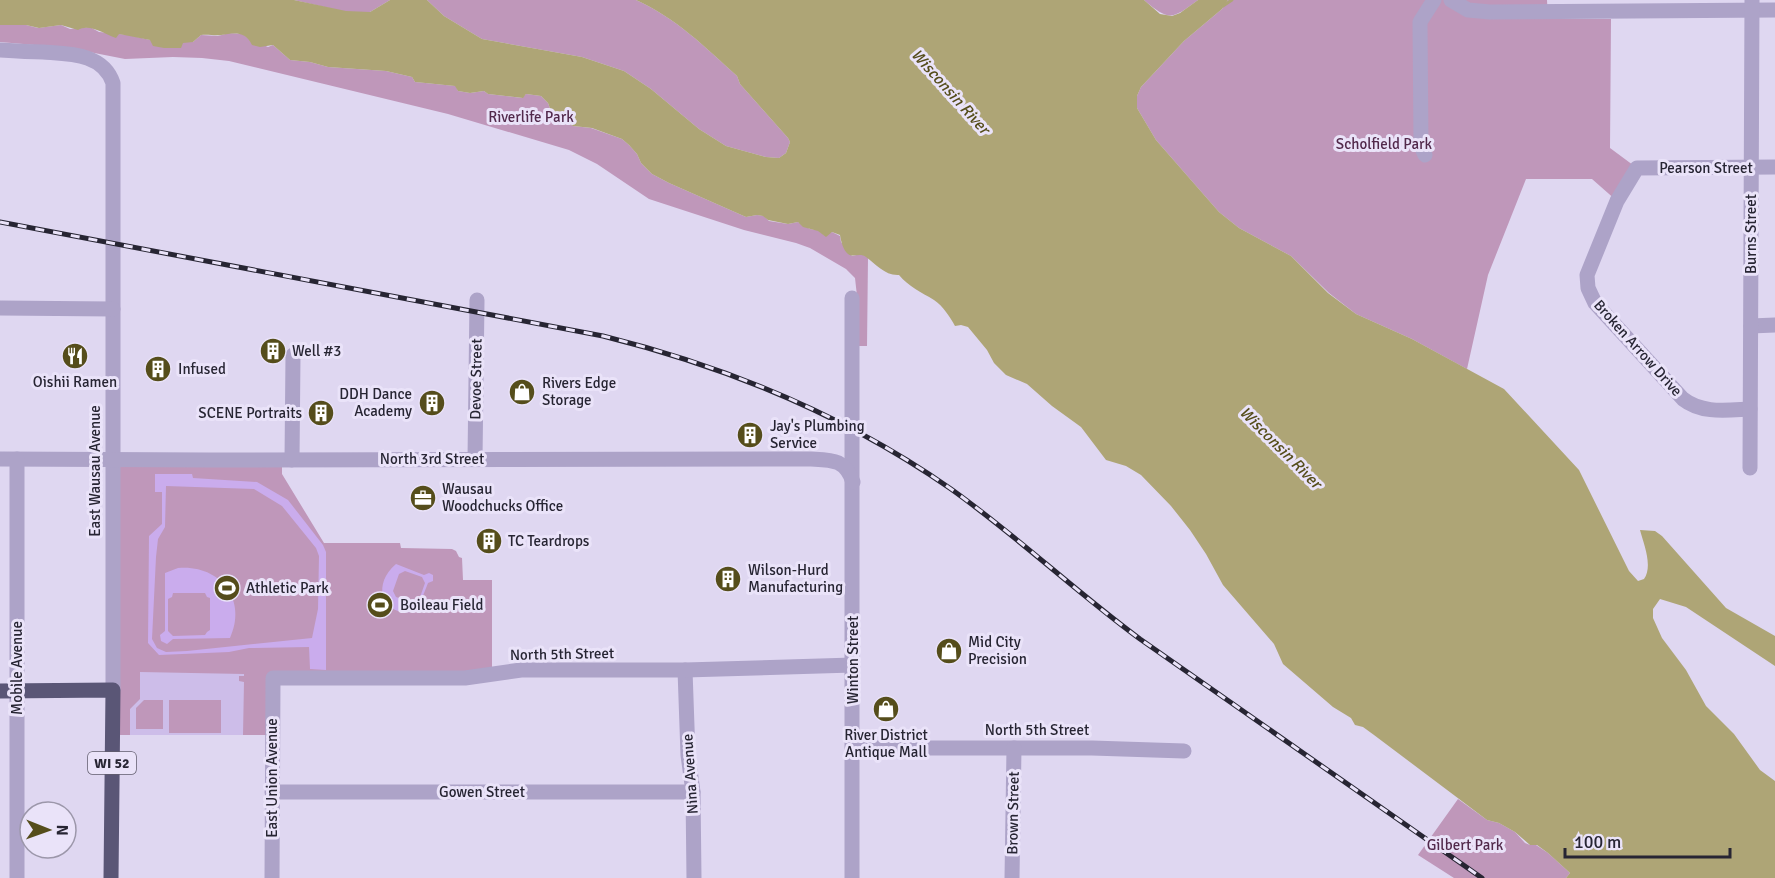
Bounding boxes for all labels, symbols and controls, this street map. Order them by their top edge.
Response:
water label: Wisconsin River [907,45,995,140]
park label: Riverlife Park [488,108,574,126]
park label: Scholfield Park [1336,135,1433,153]
street label: Pearson Street [1659,159,1753,177]
street label: Burns Street [1742,194,1760,274]
street label: Broken Arrow Drive [1590,296,1686,400]
building icon: Well #3 [258,336,288,366]
street label: Devoe Street [466,338,486,420]
restaurant icon: Oishii Ramen [60,341,90,371]
place label: Well #3 [292,342,341,360]
building icon: Infused [143,354,173,384]
place label: Infused [178,360,226,378]
place label: Oishii Ramen [33,373,117,391]
place label: Rivers Edge Storage [542,374,616,409]
shop icon: Rivers Edge Storage [507,377,537,407]
place label: DDH Dance Academy [339,385,412,420]
building icon: DDH Dance Academy [417,388,447,418]
building icon: SCENE Portraits [306,398,336,428]
water label: Wisconsin River [1235,403,1327,494]
place label: SCENE Portraits [198,404,302,422]
street label: East Wausau Avenue [86,405,104,537]
place label: Jay's Plumbing Service [770,417,865,452]
building icon: Jay's Plumbing Service [735,420,765,450]
street label: North 3rd Street [380,450,484,468]
place label: Wausau Woodchucks Office [442,480,563,515]
office icon: Wausau Woodchucks Office [408,483,438,513]
building icon: TC Teardrops [474,526,504,556]
place label: TC Teardrops [508,532,590,550]
place label: Wilson-Hurd Manufacturing [748,561,843,596]
building icon: Wilson-Hurd Manufacturing [713,564,743,594]
sports icon: Athletic Park [212,573,242,603]
place label: Athletic Park [246,579,329,597]
sports icon: Boileau Field [365,590,395,620]
place label: Boileau Field [400,596,484,614]
street label: Winton Street [844,616,862,704]
street label: Mobile Avenue [8,621,26,715]
place label: Mid City Precision [968,633,1027,668]
shop icon: Mid City Precision [934,636,964,666]
street label: North 5th Street [510,644,614,664]
shop icon: River District Antique Mall [871,694,901,724]
street label: East Union Avenue [263,718,281,838]
street label: North 5th Street [985,721,1089,739]
place label: River District Antique Mall [844,726,928,761]
street label: Nina Avenue [678,733,702,815]
road number: WI 52 [88,752,136,774]
street label: Brown Street [1003,771,1023,855]
street label: Gowen Street [439,783,525,801]
north arrow [18,800,78,860]
scale bar [1565,821,1730,859]
text: N [52,825,72,836]
text: 100 m [1574,831,1621,853]
park label: Gilbert Park [1427,836,1504,854]

